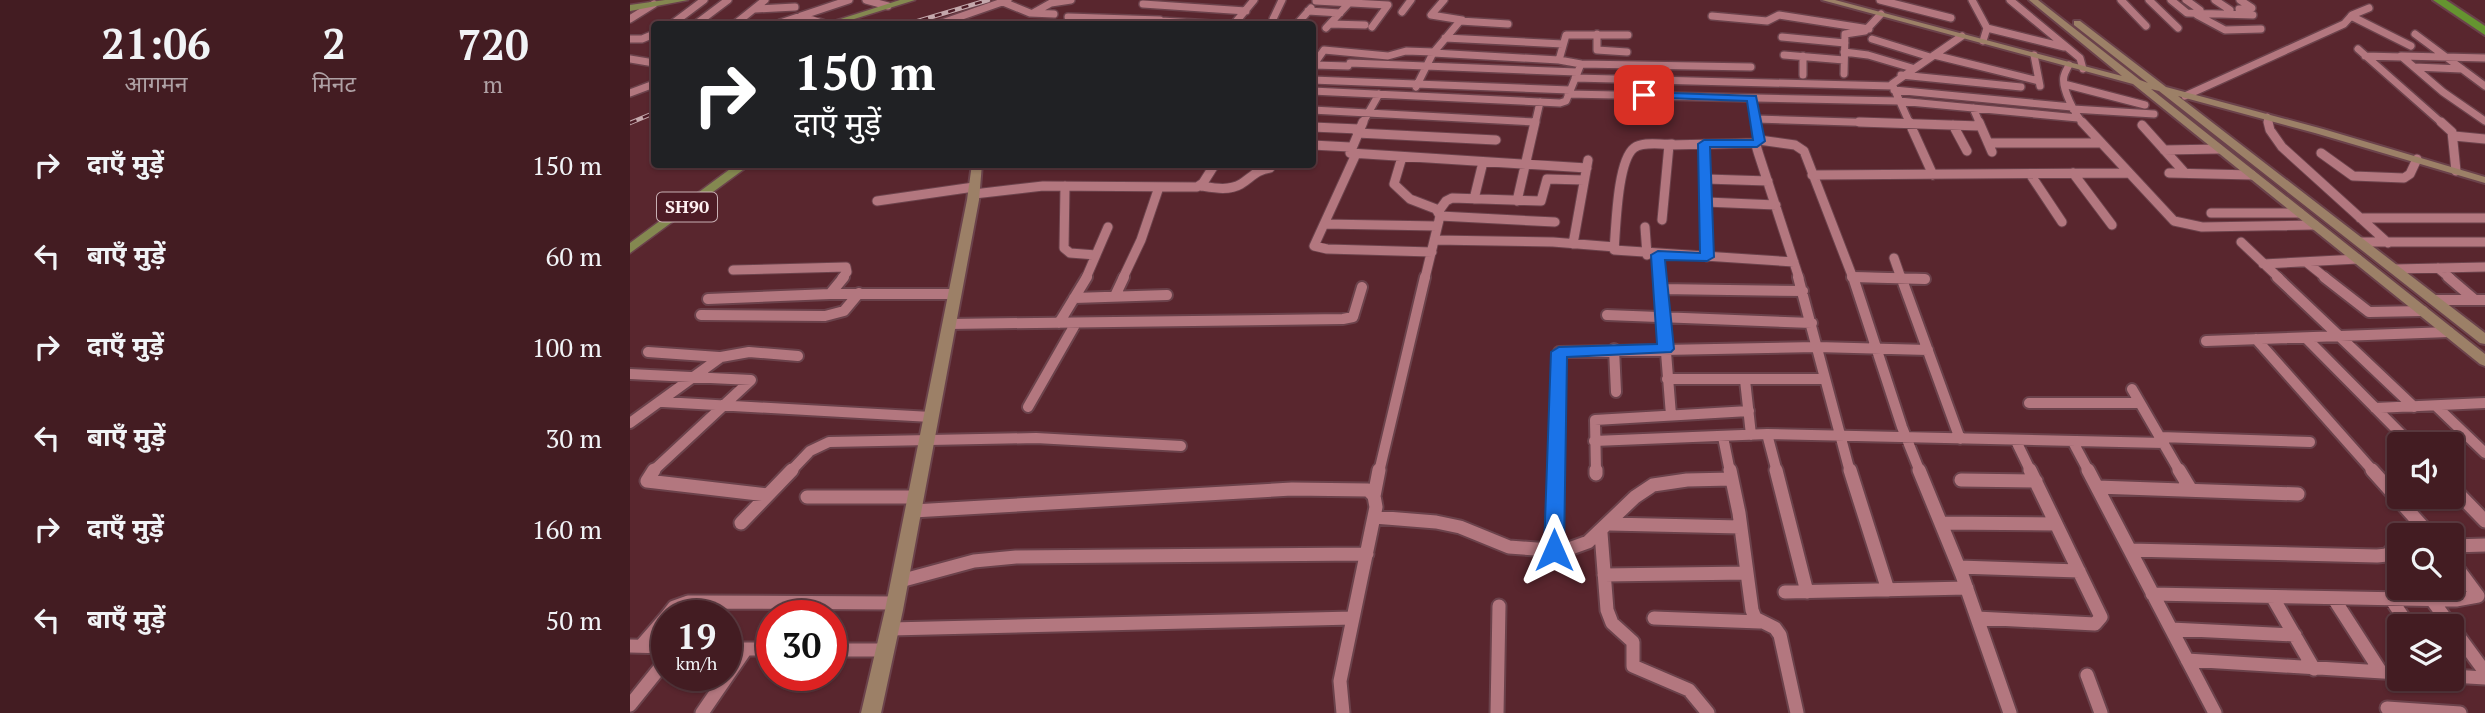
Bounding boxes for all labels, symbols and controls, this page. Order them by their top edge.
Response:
text: 21:06 [101,15,211,71]
text: 2 [322,15,346,71]
text: 720 [457,16,529,72]
text: 150 m [794,39,936,104]
icon: right [679,49,770,140]
pin [1614,65,1674,125]
text: आगमन [125,68,188,99]
text: मिनट [312,68,356,99]
text: m [483,69,503,100]
icon: arrive [1625,76,1663,114]
text: दाएँ मुड़ें [794,102,881,144]
icon: right [28,146,66,184]
text: दाएँ मुड़ें [87,146,164,180]
text: 150 m [532,148,602,182]
road number: SH90 [657,192,717,222]
icon: left [28,237,66,275]
text: बाएँ मुड़ें [87,237,165,271]
text: 60 m [546,239,602,273]
icon: right [28,328,66,366]
text: दाएँ मुड़ें [87,328,164,362]
text: 100 m [532,330,602,364]
icon: left [28,419,66,457]
text: बाएँ मुड़ें [87,419,165,453]
text: 30 m [546,421,602,455]
map controls [2387,432,2464,691]
button: sound [2387,432,2464,509]
icon: right [28,510,66,548]
text: दाएँ मुड़ें [87,510,164,544]
text: 160 m [532,512,602,546]
position arrow [1517,513,1591,587]
button: search [2387,523,2464,600]
speed limit sign: 30 [756,600,847,691]
icon: left [28,601,66,639]
text: बाएँ मुड़ें [87,601,165,635]
text: 50 m [546,603,602,637]
text: 19 [677,613,716,659]
button: layers [2387,614,2464,691]
text: km/h [676,651,717,675]

